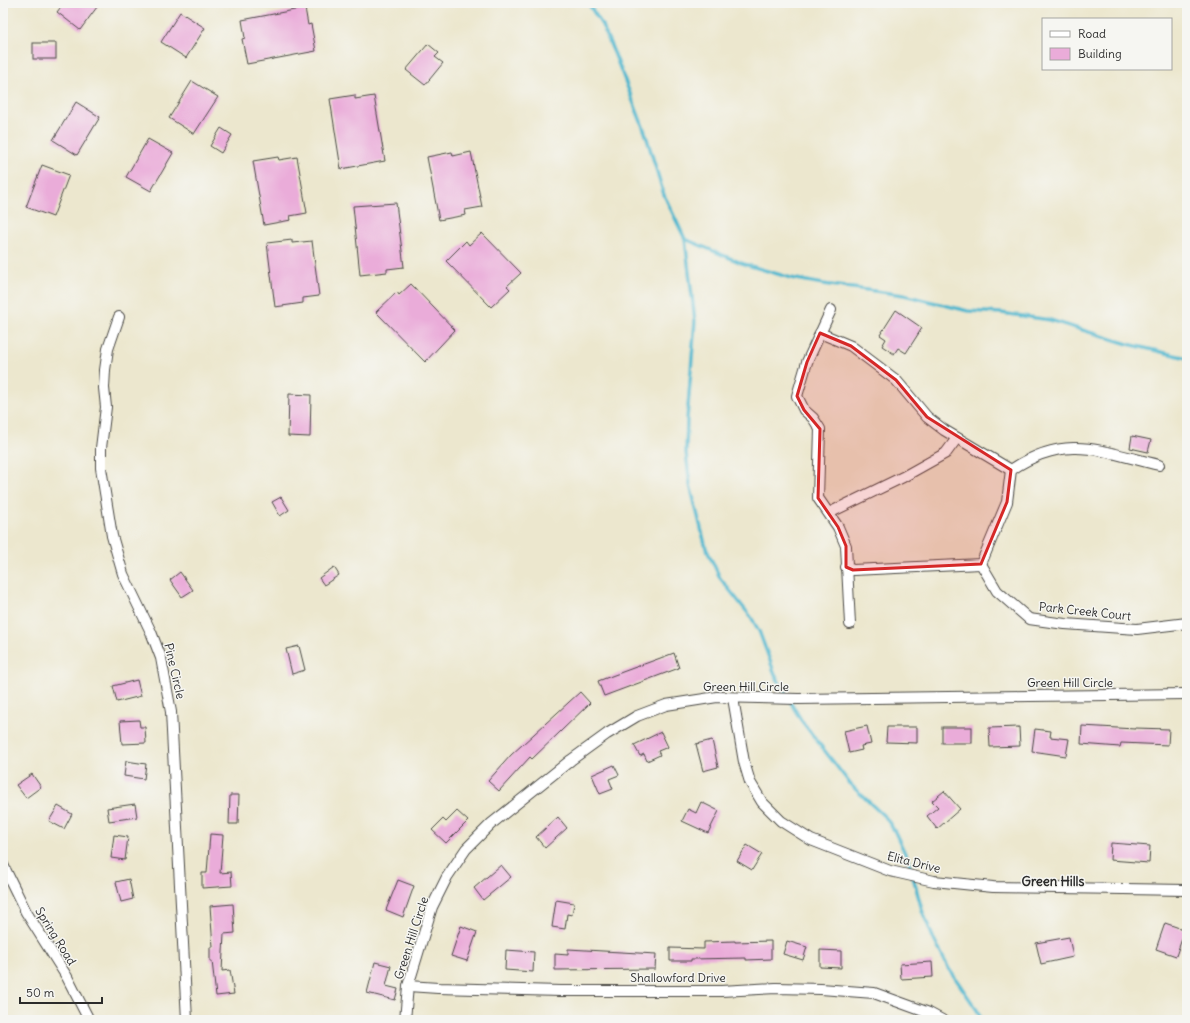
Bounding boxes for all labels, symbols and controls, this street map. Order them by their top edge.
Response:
legend [1042,18,1172,70]
text: Road [1078,26,1106,41]
text: Building [1078,46,1122,61]
street label: Park Creek Court [1038,599,1132,623]
street label: Pine Circle [161,642,189,700]
street label: Green Hill Circle [1027,675,1113,690]
street label: Green Hill Circle [703,679,789,694]
street label: Elita Drive [886,848,942,876]
district label: Green Hills [1022,873,1085,890]
street label: Green Hill Circle [391,895,431,981]
street label: Spring Road [32,904,80,968]
street label: Shallowford Drive [630,970,726,985]
scale bar [20,979,102,1005]
text: 50 m [26,985,55,1000]

